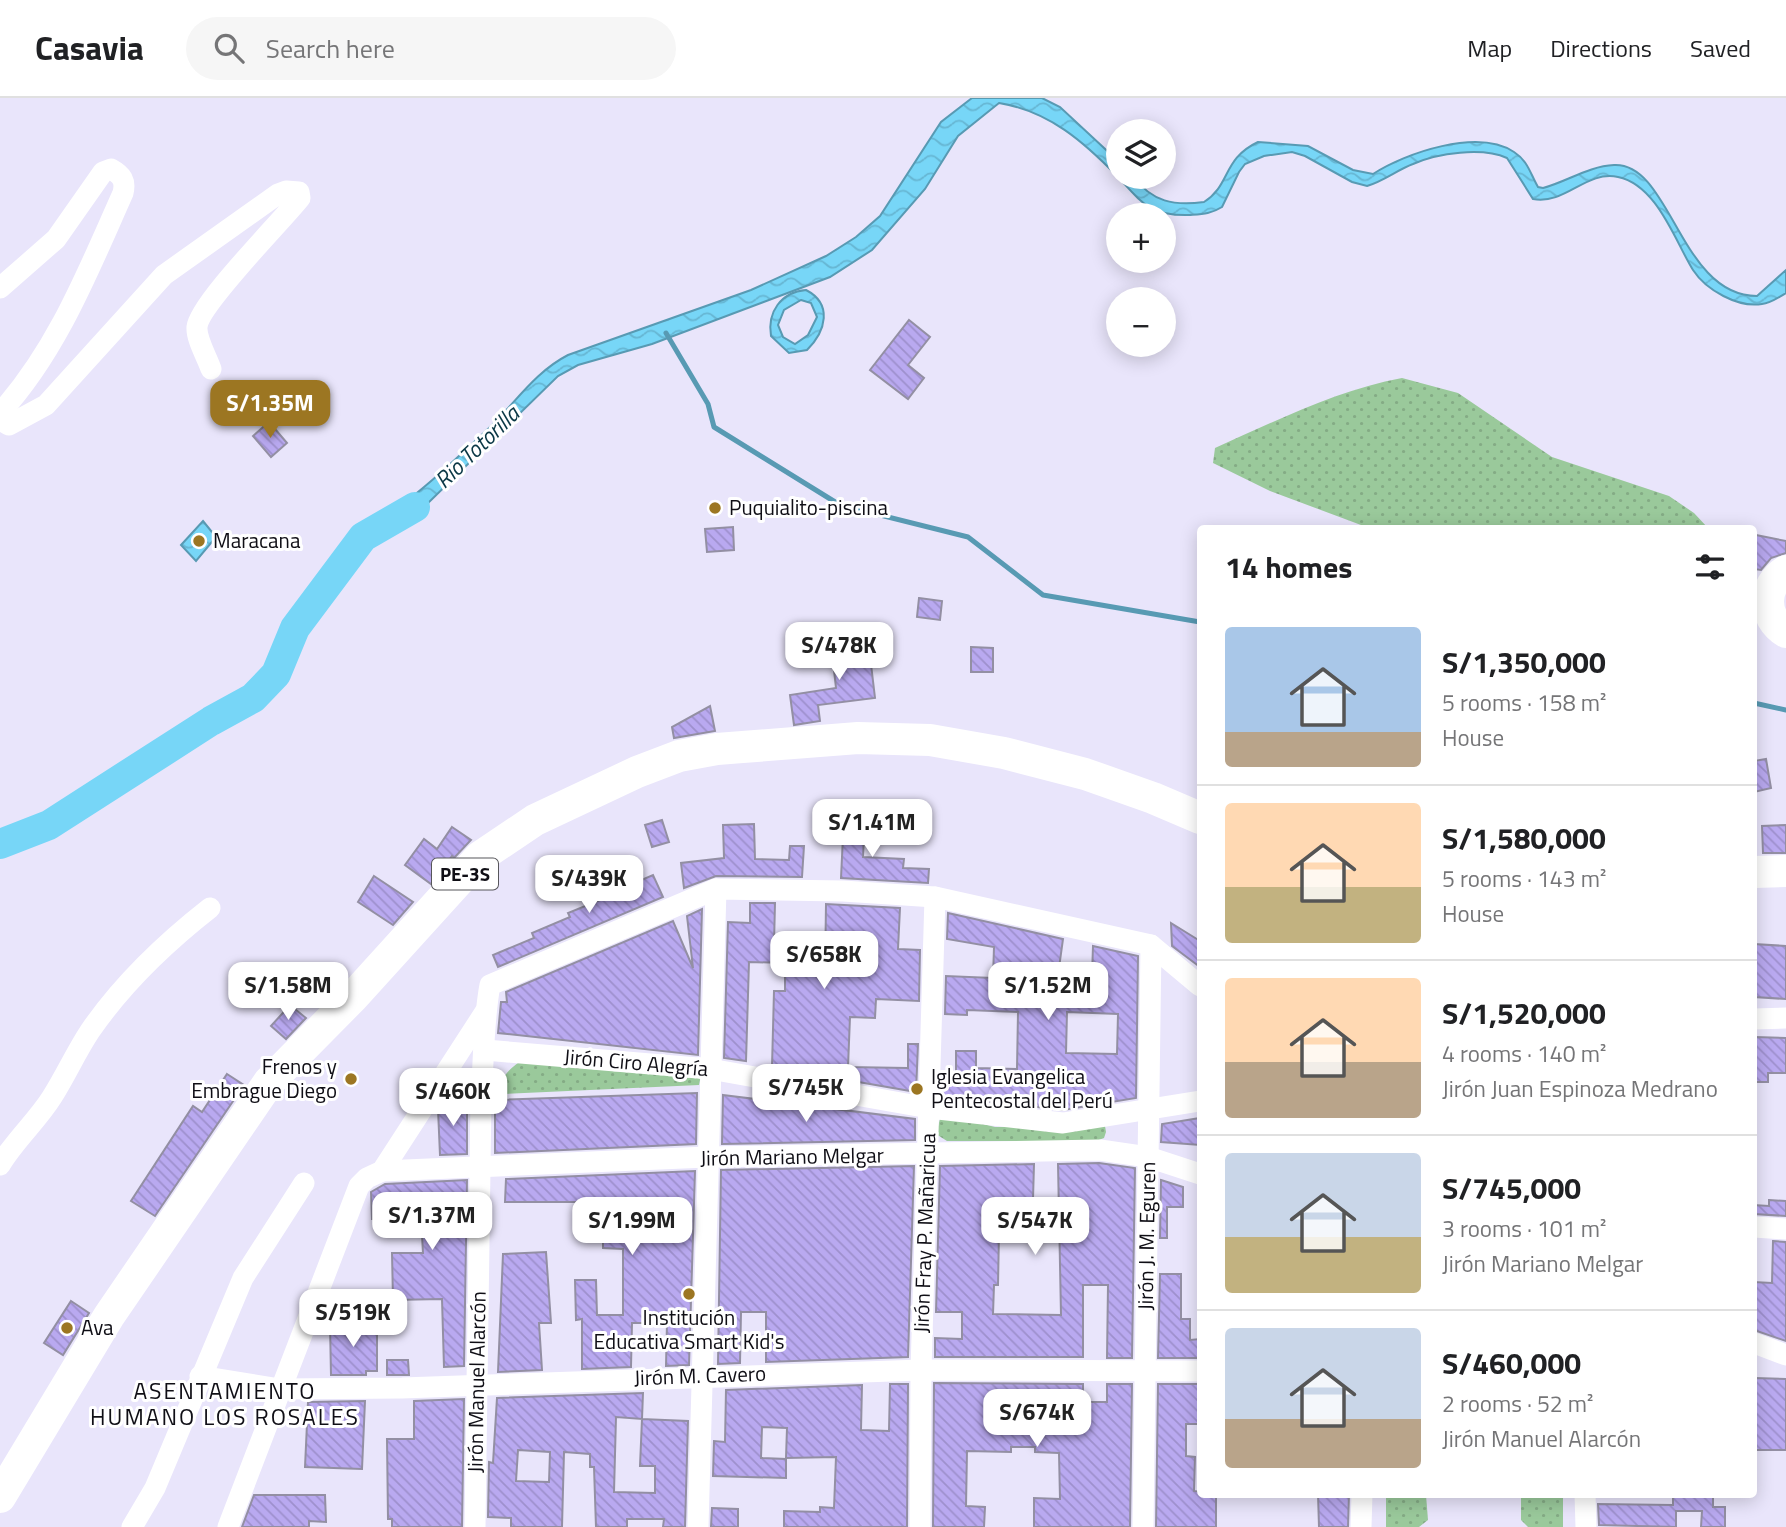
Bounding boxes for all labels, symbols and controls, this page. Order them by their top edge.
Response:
search box [186,17,676,80]
text: Casavia [35,23,144,73]
icon: search [210,29,248,67]
text: Search here [266,29,395,68]
text: Map [1467,30,1512,66]
text: Directions [1550,30,1652,66]
text: Saved [1690,30,1751,66]
map controls [1106,119,1176,357]
button: layers [1106,119,1176,189]
button: + [1106,203,1176,273]
button: − [1106,287,1176,357]
pin: S/1.35M [205,380,335,440]
text: S/1.35M [226,385,314,420]
water label: Rio Totorilla [426,396,528,496]
place label: Puquialito-piscina [729,491,888,523]
marker: Puquialito-piscina [707,500,723,516]
place label: Maracana [213,524,301,556]
marker: Maracana [191,533,207,549]
text: 14 homes [1225,544,1352,590]
icon: filters [1691,548,1729,586]
pin: S/478K [782,622,896,682]
text: S/478K [801,627,877,662]
text: S/1,350,000 [1442,639,1606,685]
icon: home [1281,655,1365,739]
text: 5 rooms · 158 m² [1442,685,1606,720]
text: House [1442,720,1504,755]
pin: S/1.41M [807,800,937,859]
text: S/1.41M [828,804,916,839]
text: S/1,580,000 [1442,815,1606,861]
icon: home [1281,831,1365,915]
pin: S/439K [532,856,646,915]
road number: PE-3S [432,859,498,890]
text: S/439K [551,860,627,895]
text: 5 rooms · 143 m² [1442,861,1606,896]
text: House [1442,896,1504,931]
pin: S/658K [767,932,881,991]
text: S/658K [786,936,862,971]
pin: S/1.58M [223,962,353,1022]
pin: S/1.52M [983,962,1113,1022]
text: S/1.58M [244,967,332,1002]
text: S/1.52M [1004,967,1092,1002]
text: S/1,520,000 [1442,990,1606,1036]
icon: home [1281,1006,1365,1090]
text: 4 rooms · 140 m² [1442,1036,1606,1071]
street label: Jirón Ciro Alegría [563,1040,710,1084]
place label: Frenos y Embrague Diego [191,1050,337,1106]
place label: Iglesia Evangelica Pentecostal del Perú [931,1060,1113,1116]
pin: S/745K [749,1065,863,1124]
pin: S/460K [396,1068,510,1128]
text: S/745K [768,1069,844,1104]
marker: Frenos y Embrague Diego [343,1071,359,1087]
text: Jirón Juan Espinoza Medrano [1442,1071,1718,1106]
text: S/460K [415,1073,491,1108]
marker: Iglesia Evangelica Pentecostal del Perú [909,1081,925,1097]
street label: Jirón Fray P. Mañaricua [905,1132,944,1334]
street label: Jirón Mariano Melgar [700,1138,884,1174]
street label: Jirón J. M. Eguren [1129,1161,1163,1311]
text: S/745,000 [1442,1165,1581,1211]
icon: home [1281,1181,1365,1265]
pin: S/1.37M [367,1192,497,1252]
text: S/1.37M [388,1197,476,1232]
pin: S/1.99M [567,1198,697,1257]
pin: S/547K [978,1198,1092,1257]
text: S/1.99M [588,1202,676,1237]
text: S/547K [997,1202,1073,1237]
text: 3 rooms · 101 m² [1442,1211,1606,1246]
text: Jirón Mariano Melgar [1442,1246,1643,1281]
marker: Institución Educativa Smart Kid's [681,1286,697,1302]
pin: S/519K [296,1290,410,1349]
street label: Jirón Manuel Alarcón [458,1291,494,1473]
text: S/519K [315,1294,391,1329]
place label: Institución Educativa Smart Kid's [594,1301,784,1357]
place label: Ava [81,1311,114,1343]
marker: Ava [59,1320,75,1336]
text: S/460,000 [1442,1340,1581,1386]
icon: home [1281,1356,1365,1440]
street label: Jirón M. Cavero [633,1357,766,1393]
district label: ASENTAMIENTO HUMANO LOS ROSALES [90,1373,360,1434]
text: 2 rooms · 52 m² [1442,1386,1593,1421]
pin: S/674K [980,1390,1094,1449]
text: S/674K [999,1394,1075,1429]
text: Jirón Manuel Alarcón [1442,1421,1641,1456]

